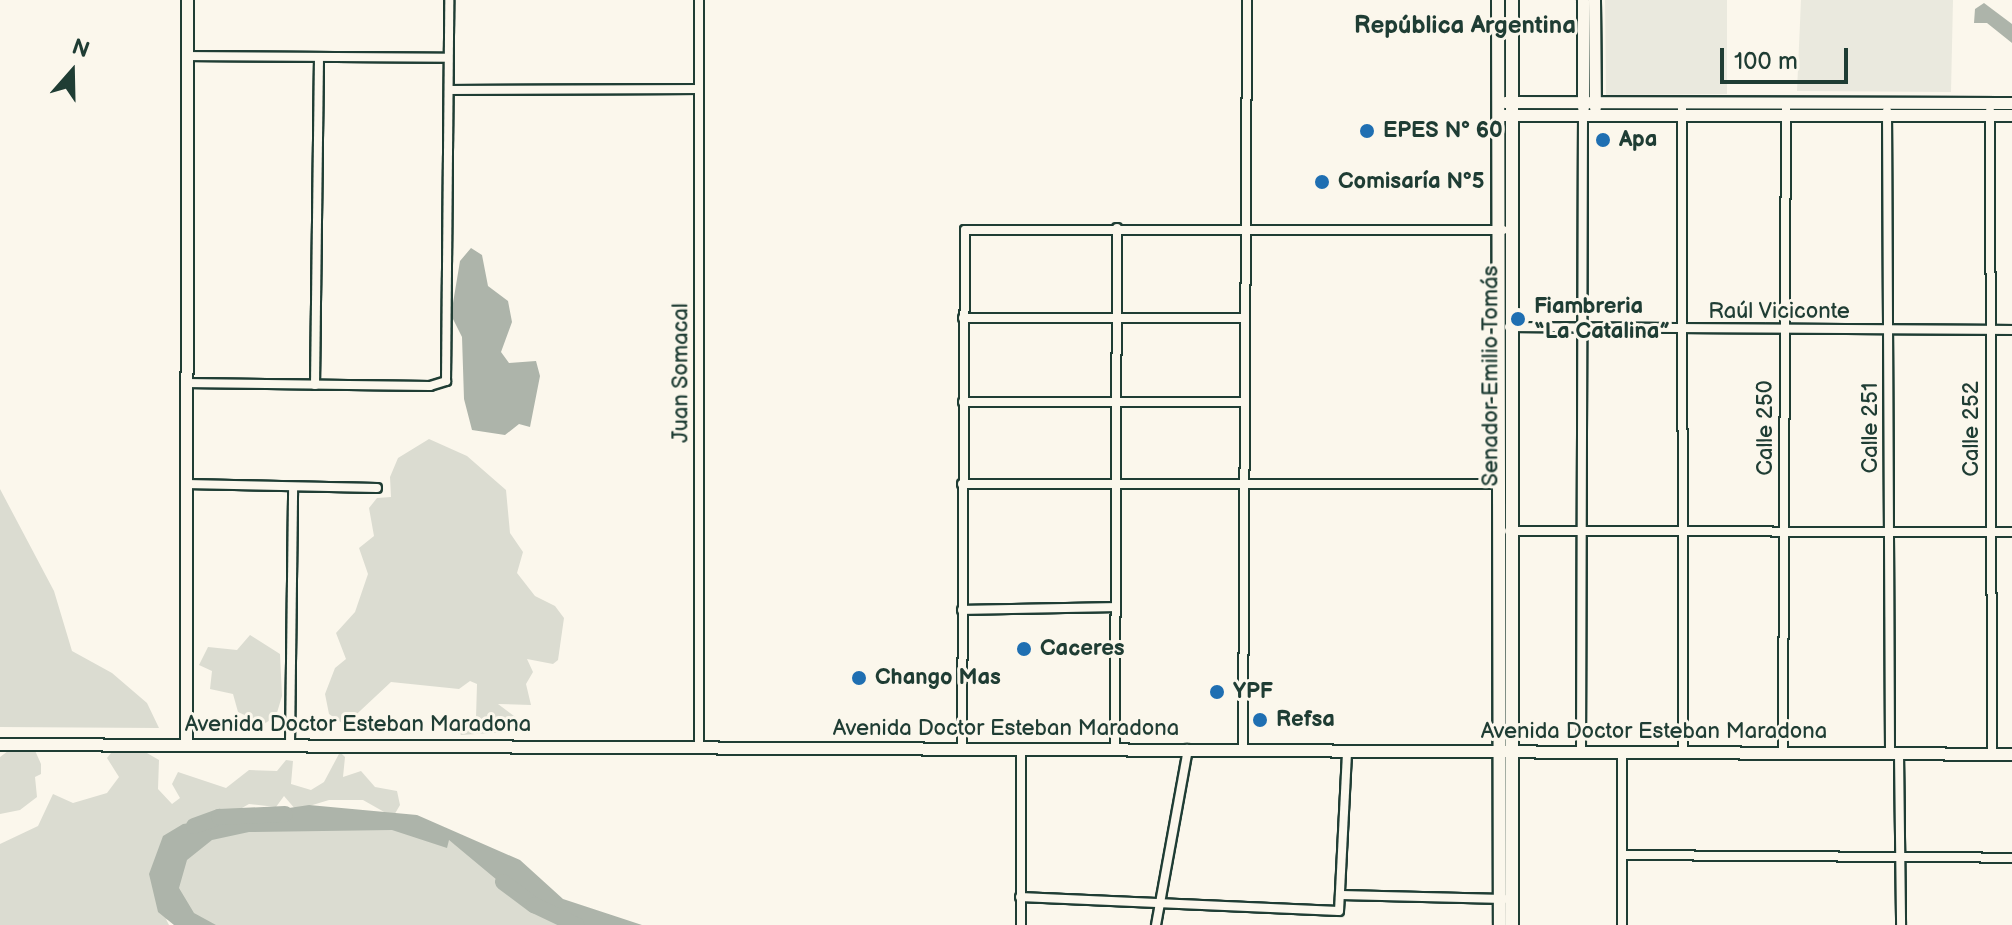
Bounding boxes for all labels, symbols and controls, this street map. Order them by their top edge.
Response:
district label: República Argentina [1354,12,1576,40]
north arrow [32,32,112,112]
scale bar [1724,32,1852,82]
text: N [68,33,93,64]
text: 100 m [1734,47,1798,76]
place label: EPES Nº 60 [1383,118,1503,144]
marker: EPES Nº 60 [1358,122,1376,140]
place label: Apa [1619,127,1657,153]
marker: Apa [1594,131,1612,149]
place label: Comisaría Nº5 [1338,169,1484,195]
marker: Comisaría Nº5 [1313,173,1331,191]
street label: Senador Emilio Tomás [1478,265,1504,487]
place label: Fiambreria “La Catalina” [1534,293,1670,344]
street label: Raúl Viciconte [1708,299,1850,325]
street label: Juan Somacal [668,303,694,443]
marker: Fiambreria “La Catalina” [1509,310,1527,328]
street label: Calle 250 [1753,380,1779,476]
street label: Calle 252 [1959,381,1985,477]
street label: Calle 251 [1858,383,1884,473]
place label: Caceres [1040,636,1125,662]
marker: Caceres [1015,640,1033,658]
place label: Chango Mas [875,665,1001,691]
marker: Chango Mas [850,669,868,687]
place label: YPF [1233,679,1273,705]
marker: YPF [1208,683,1226,701]
place label: Refsa [1276,707,1335,733]
marker: Refsa [1251,711,1269,729]
street label: Avenida Doctor Esteban Maradona [185,712,531,738]
street label: Avenida Doctor Esteban Maradona [833,716,1179,742]
street label: Avenida Doctor Esteban Maradona [1481,719,1827,745]

